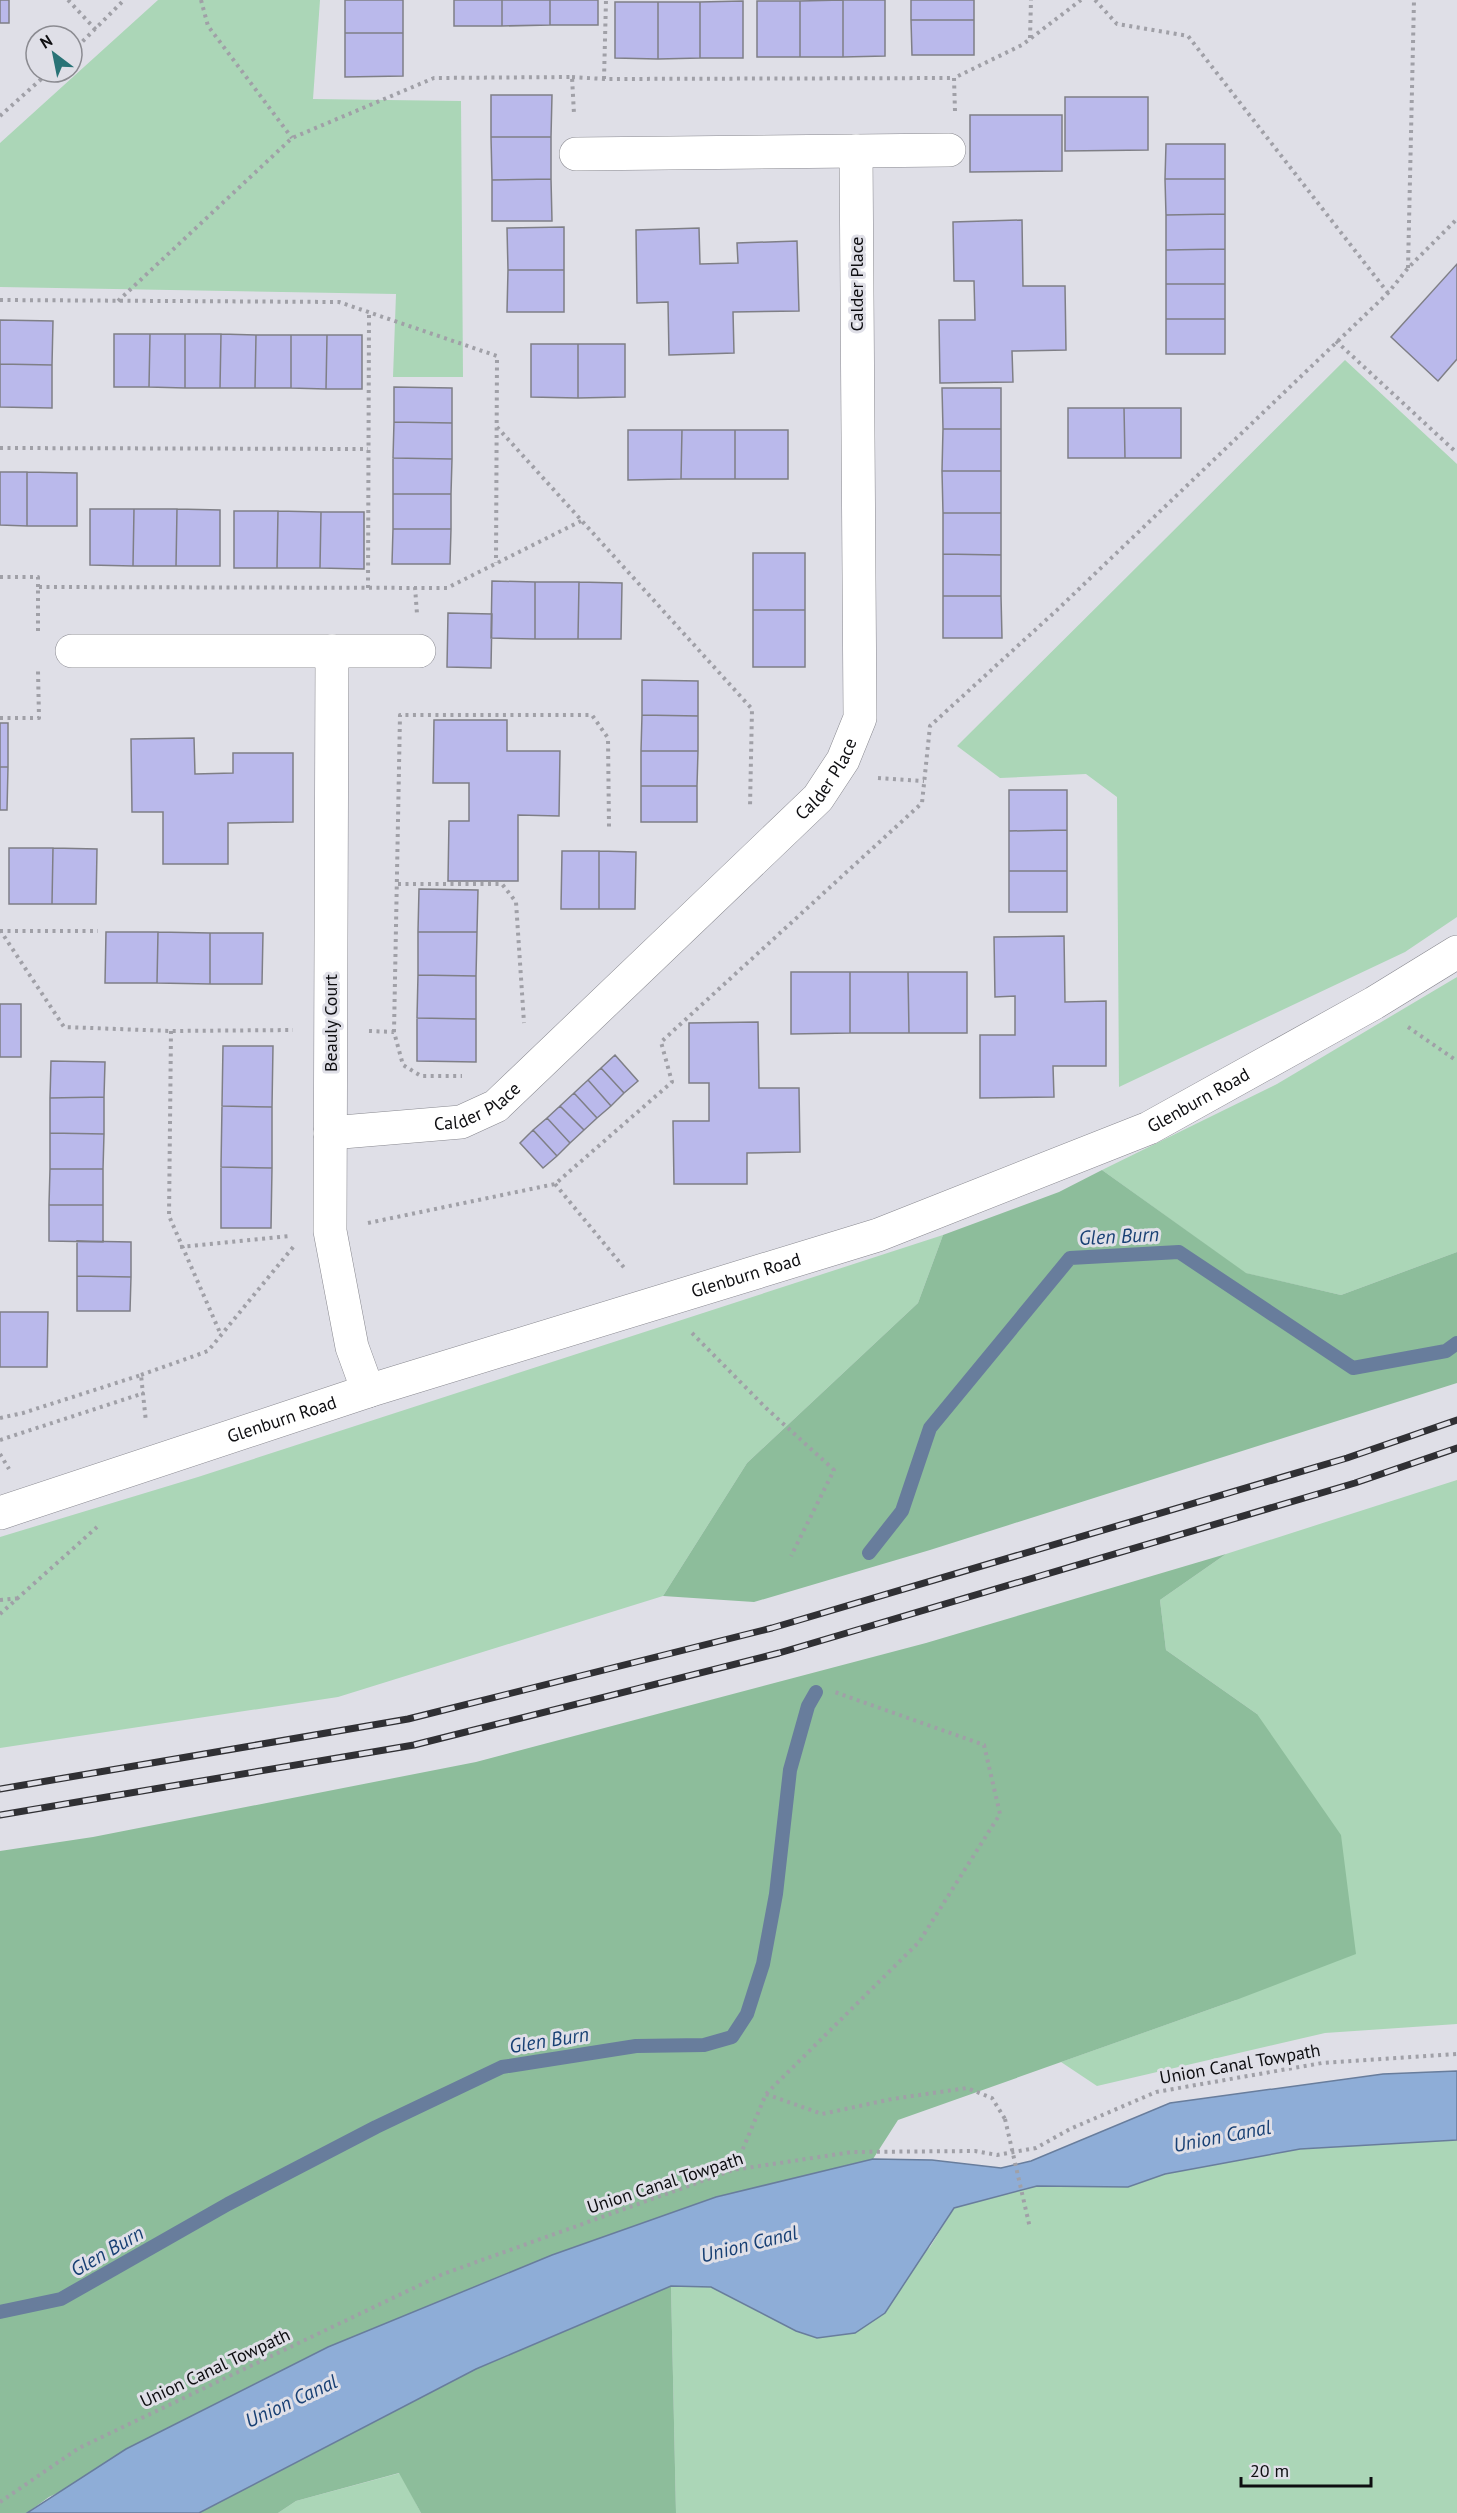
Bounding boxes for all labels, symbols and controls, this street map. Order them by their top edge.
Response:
north arrow [24,24,84,84]
text: N [36,30,56,53]
street label: Calder Place [845,236,868,332]
street label: Calder Place [790,735,862,825]
street label: Beauly Court [319,974,342,1072]
street label: Glenburn Road [1143,1062,1254,1138]
street label: Calder Place [433,1077,525,1135]
water label: Glen Burn [1078,1221,1160,1251]
street label: Glenburn Road [688,1247,804,1303]
street label: Glenburn Road [224,1390,339,1448]
water label: Glen Burn [507,2021,591,2059]
street label: Union Canal Towpath [1158,2038,1322,2089]
water label: Union Canal [1171,2114,1274,2158]
street label: Union Canal Towpath [584,2146,746,2219]
water label: Union Canal [698,2219,801,2269]
water label: Glen Burn [66,2220,148,2282]
street label: Union Canal Towpath [136,2324,294,2412]
water label: Union Canal [241,2369,341,2433]
scale bar [1241,2450,1372,2488]
text: 20 m [1250,2459,1289,2482]

